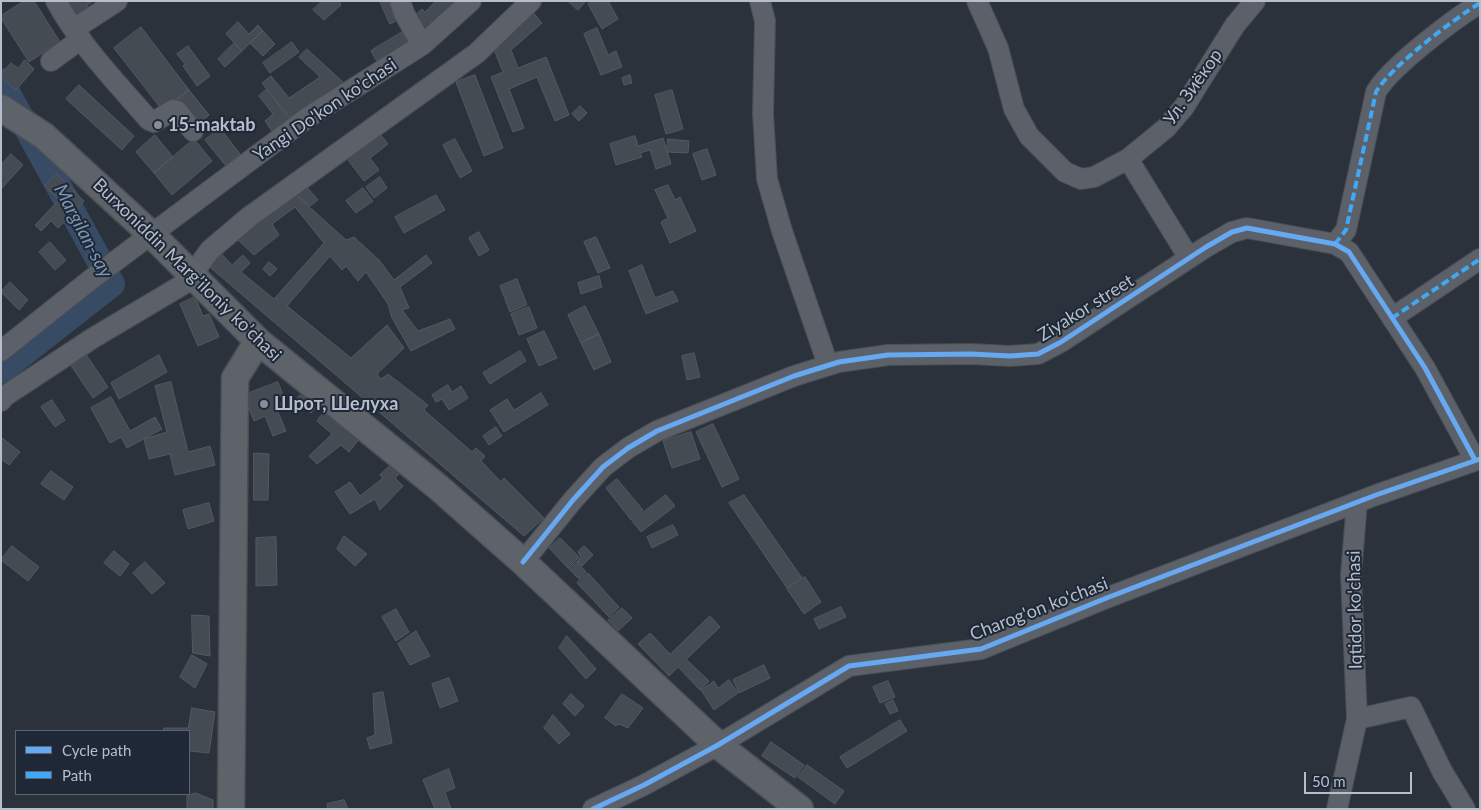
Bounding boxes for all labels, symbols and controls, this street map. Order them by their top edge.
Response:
street label: Ул. Зиёкор [1159,45,1227,129]
street label: Yangi Do'kon ko'chasi [249,54,401,166]
place label: 15-maktab [168,114,255,136]
marker: 15-maktab [152,119,164,131]
street label: Burxoniddin Marg’iloniy ko’chasi [88,174,286,366]
water label: Margilan-say [49,180,117,282]
street label: Ziyakor street [1034,270,1138,346]
place label: Шрот, Шелуха [274,393,398,415]
marker: Шрот, Шелуха [258,398,270,410]
street label: Iqtidor ko'chasi [1343,550,1367,670]
street label: Charog'on ko'chasi [967,573,1111,645]
legend [15,730,190,795]
text: Cycle path [62,741,131,759]
scale bar [1306,762,1414,794]
text: Path [62,766,92,784]
text: 50 m [1312,772,1346,790]

